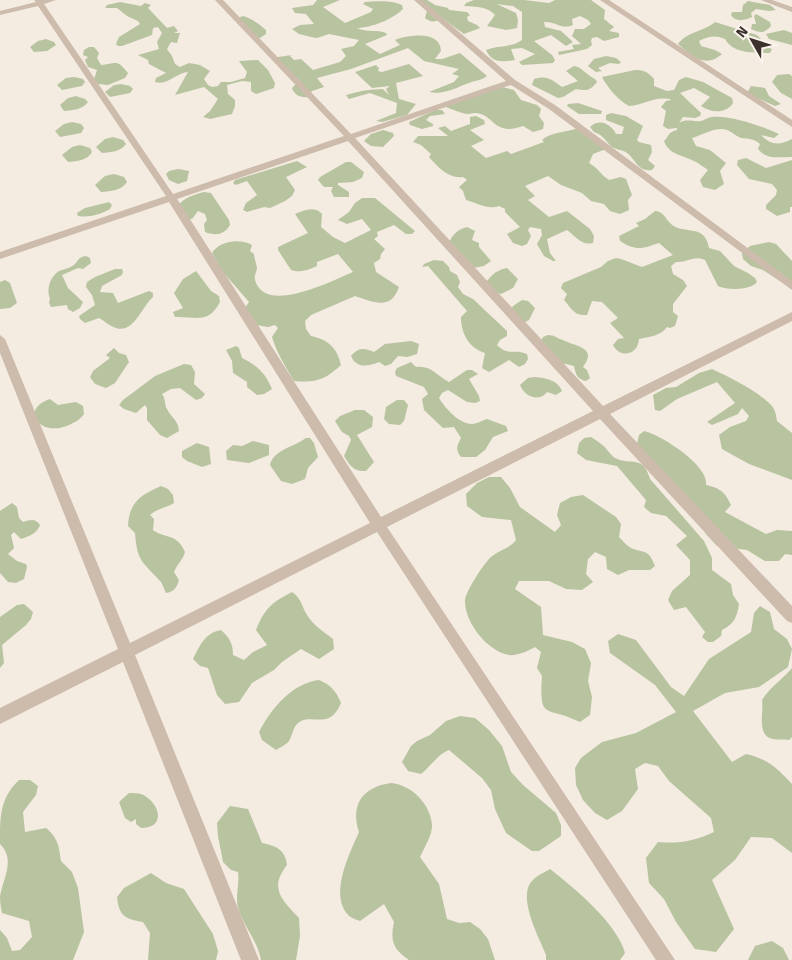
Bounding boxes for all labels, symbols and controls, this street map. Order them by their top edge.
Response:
north arrow [727,15,777,65]
text: N [733,23,752,41]

